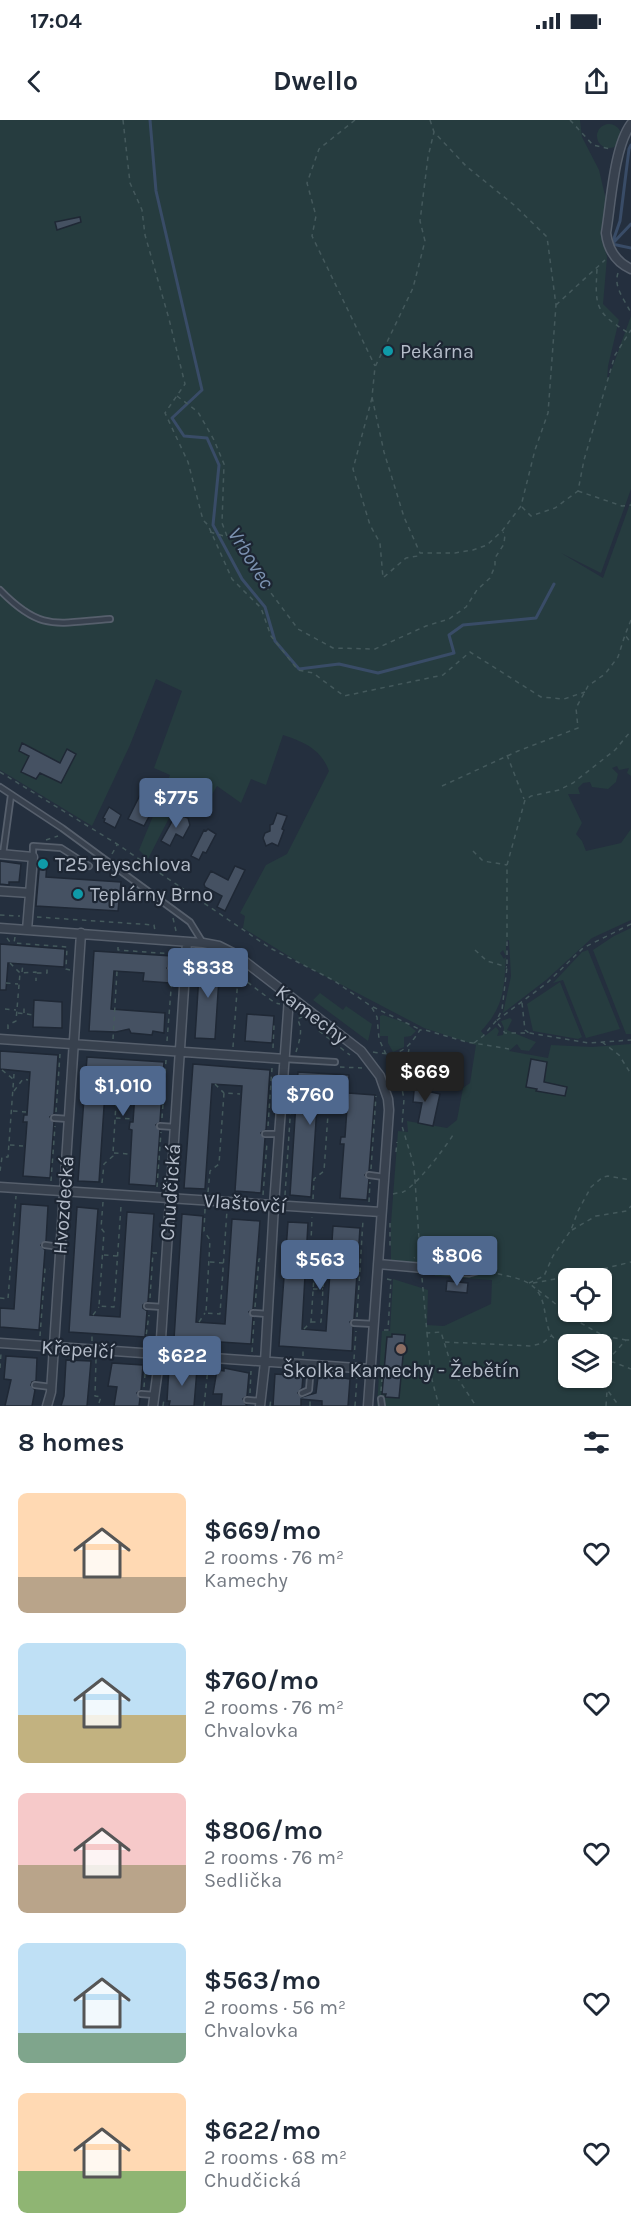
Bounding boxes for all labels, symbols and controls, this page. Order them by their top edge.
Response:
text: 17:04 [30,8,82,34]
icon: back [18,65,51,98]
text: Dwello [273,65,358,97]
icon: share [580,65,613,98]
place label: Pekárna [400,340,474,363]
marker: Pekárna [381,344,395,358]
water label: Vrbovec [223,523,279,593]
pin: $775 [140,778,212,829]
text: $775 [153,786,199,809]
place label: T25 Teyschlova [55,853,191,876]
marker: T25 Teyschlova [36,857,50,871]
place label: Teplárny Brno [90,883,213,906]
marker: Teplárny Brno [71,887,85,901]
pin: $838 [172,948,244,999]
text: $838 [182,956,234,979]
street label: Kamechy [271,980,352,1049]
pin: $669 [389,1052,461,1103]
text: $669 [400,1060,450,1083]
pin: $1,010 [74,1066,172,1117]
text: $1,010 [94,1074,152,1097]
pin: $760 [274,1075,346,1126]
text: $760 [286,1083,334,1106]
street label: Chudčická [156,1143,185,1241]
street label: Hvozdecká [49,1155,78,1255]
street label: Vlaštovčí [203,1189,287,1218]
pin: $806 [421,1236,493,1287]
pin: $563 [284,1240,356,1291]
text: $806 [431,1244,483,1267]
text: $563 [295,1248,345,1271]
map controls [558,1268,612,1388]
button: locate [558,1268,612,1322]
button: layers [558,1334,612,1388]
street label: Křepelčí [41,1335,115,1364]
pin: $622 [146,1336,218,1387]
marker: Školka Kamechy - Žebětín [394,1342,408,1356]
text: $622 [157,1344,207,1367]
place label: Školka Kamechy - Žebětín [283,1358,520,1382]
icon: filters [580,1426,613,1459]
text: 8 homes [18,1427,124,1458]
text: $669/mo [204,1515,321,1546]
icon: home [66,1517,138,1589]
icon: heart [580,1537,613,1570]
text: 2 rooms · 76 m² [204,1546,344,1569]
text: Kamechy [204,1569,288,1592]
text: $760/mo [204,1665,319,1696]
icon: home [66,1667,138,1739]
icon: heart [580,1687,613,1720]
text: 2 rooms · 76 m² [204,1696,344,1719]
text: Chvalovka [204,1719,298,1742]
text: $806/mo [204,1815,323,1846]
icon: home [66,1817,138,1889]
icon: heart [580,1837,613,1870]
text: 2 rooms · 76 m² [204,1846,344,1869]
text: Sedlička [204,1869,282,1892]
text: $563/mo [204,1965,321,1996]
icon: home [66,1967,138,2039]
icon: heart [580,1987,613,2020]
text: 2 rooms · 56 m² [204,1996,346,2019]
text: Chvalovka [204,2019,298,2042]
text: $622/mo [204,2115,321,2146]
icon: home [66,2117,138,2189]
icon: heart [580,2137,613,2170]
text: 2 rooms · 68 m² [204,2146,347,2169]
text: Chudčická [204,2169,301,2192]

